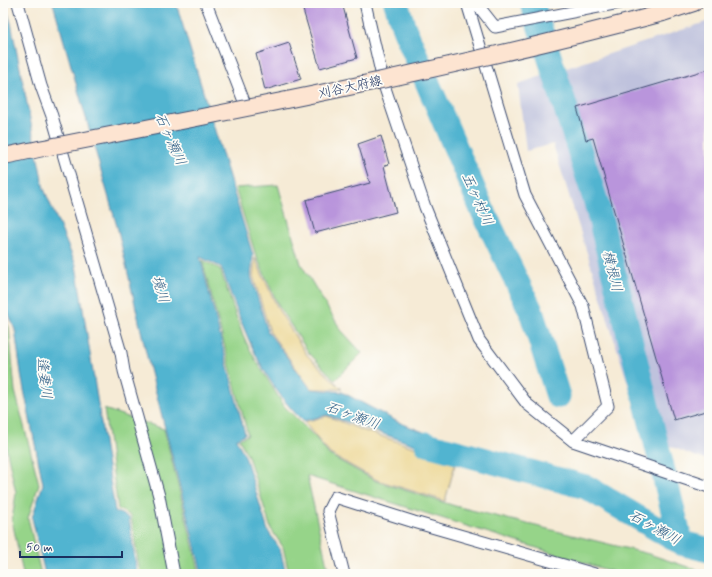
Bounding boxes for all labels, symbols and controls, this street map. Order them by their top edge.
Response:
street label: 刈谷大府線 [317,72,385,103]
water label: 石ヶ瀬川 [150,110,190,169]
water label: 五ヶ村川 [457,170,497,229]
water label: 横根川 [598,249,626,294]
water label: 境川 [147,273,173,305]
water label: 逢妻川 [33,356,55,400]
water label: 石ヶ瀬川 [323,398,382,434]
water label: 石ヶ瀬川 [626,506,683,549]
scale bar [20,533,122,559]
text: 50 m [26,540,53,556]

